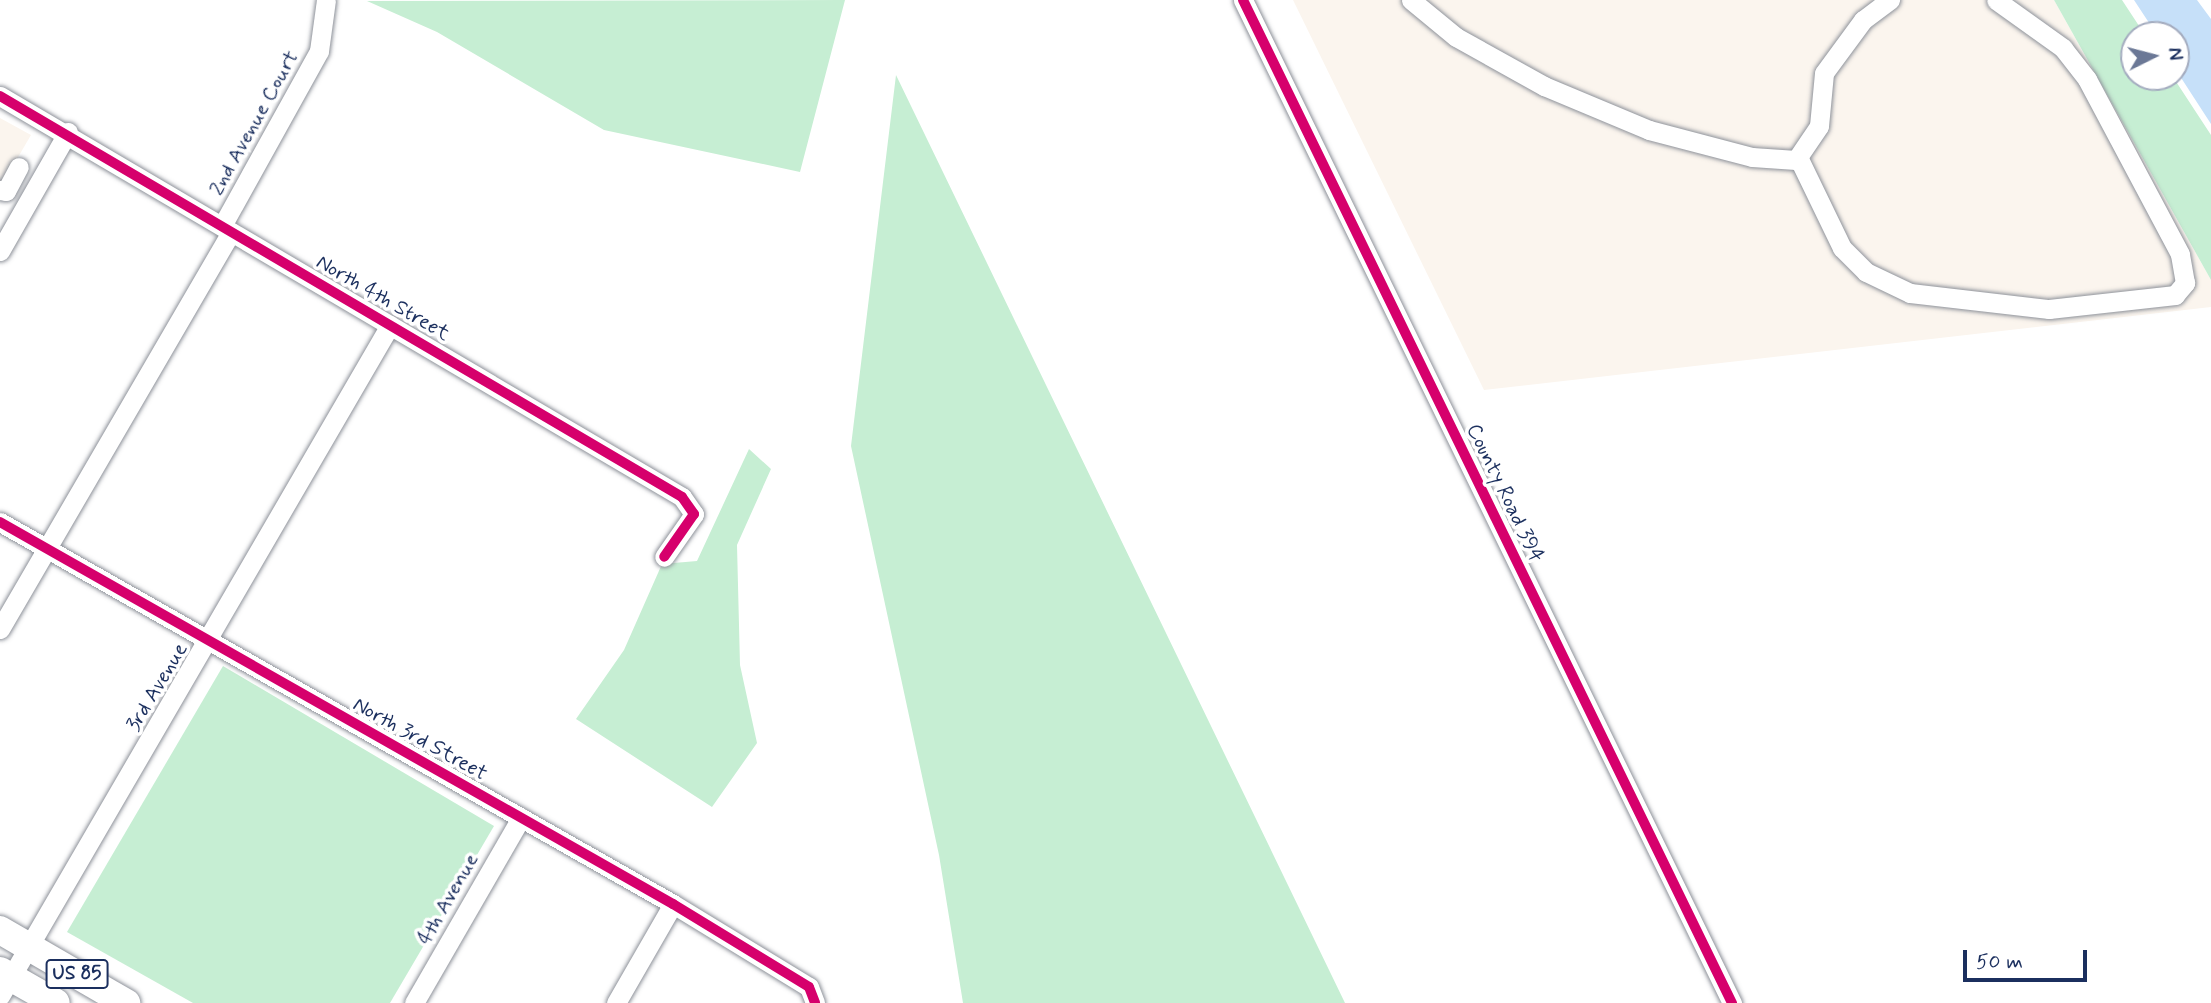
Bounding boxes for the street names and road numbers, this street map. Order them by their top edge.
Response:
street label: 2nd Avenue Court [204,47,304,199]
street label: North 4th Street [312,250,454,346]
street label: County Road 394 [1461,420,1549,566]
street label: 3rd Avenue [120,638,194,736]
street label: North 3rd Street [349,692,491,786]
street label: 4th Avenue [412,849,484,949]
road number: US 85 [46,958,108,990]

